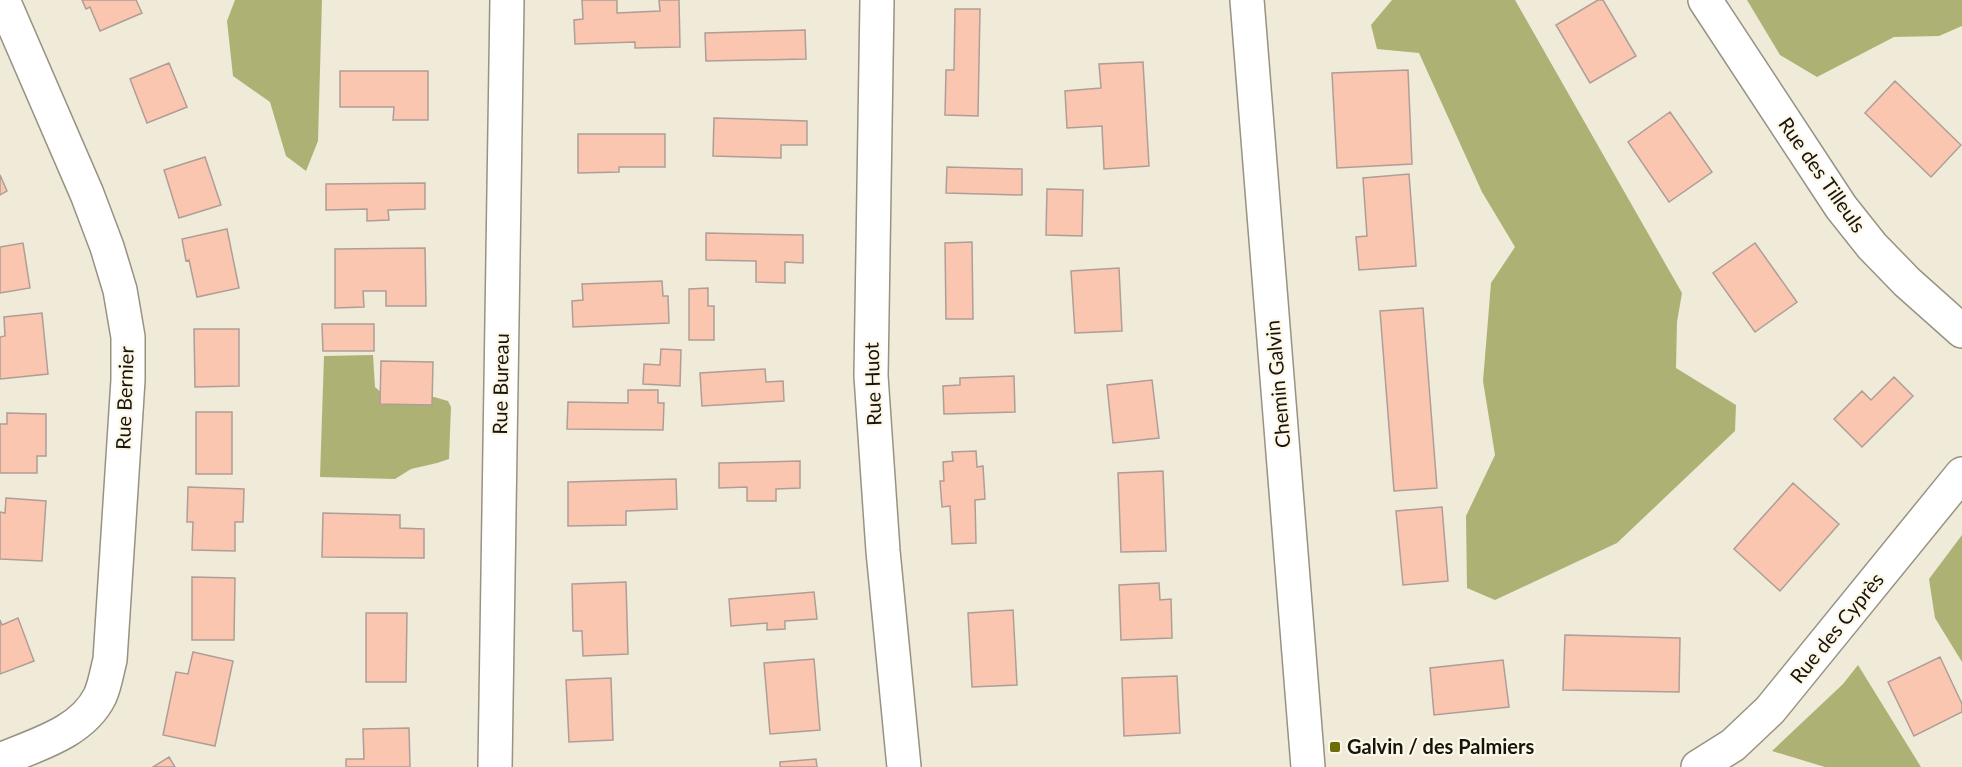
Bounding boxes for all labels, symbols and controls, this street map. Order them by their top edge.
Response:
street label: Rue des Tilleuls [1774,112,1871,237]
street label: Chemin Galvin [1259,319,1295,449]
street label: Rue Bureau [487,333,513,435]
street label: Rue Huot [859,342,885,426]
street label: Rue Bernier [110,345,138,450]
street label: Rue des Cyprès [1784,567,1888,687]
place label: Galvin / des Palmiers [1347,734,1534,758]
marker: Galvin / des Palmiers [1328,740,1342,754]

